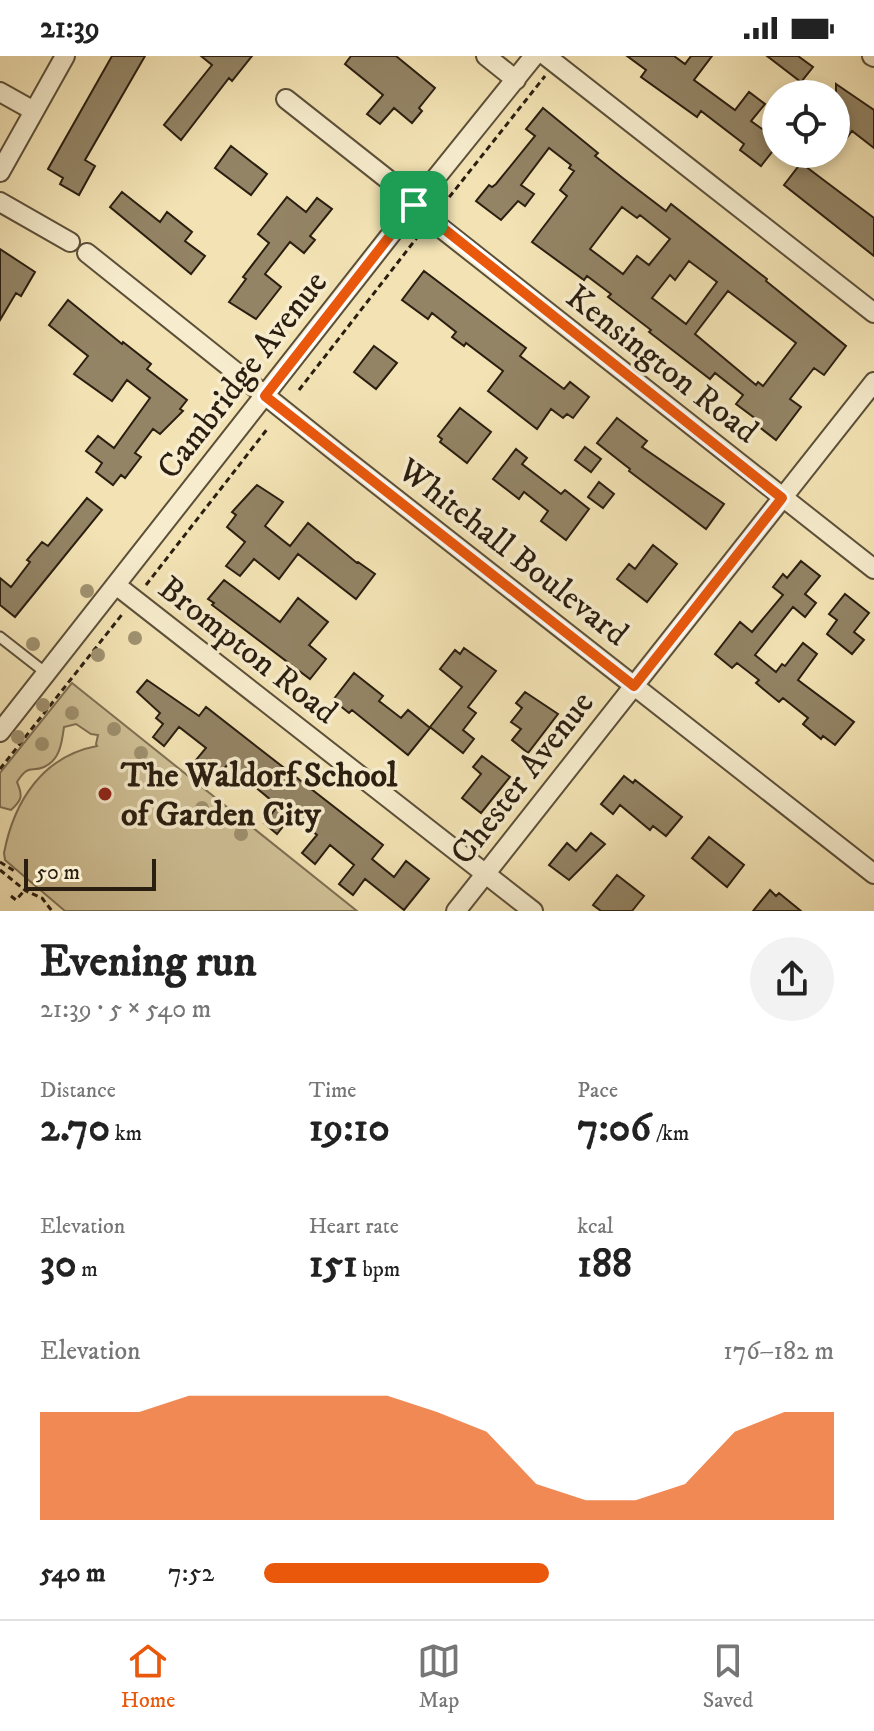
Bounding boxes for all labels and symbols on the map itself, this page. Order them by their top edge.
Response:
pin [380,171,448,239]
street label: Cambridge Avenue [148,263,337,488]
street label: Kensington Road [557,276,766,453]
street label: Whitehall Boulevard [388,449,636,656]
street label: Brompton Road [150,568,346,734]
street label: Chester Avenue [442,683,603,873]
place label: The Waldorf School of Garden City [120,755,398,836]
marker: The Waldorf School of Garden City [96,785,114,803]
scale bar [24,855,156,891]

